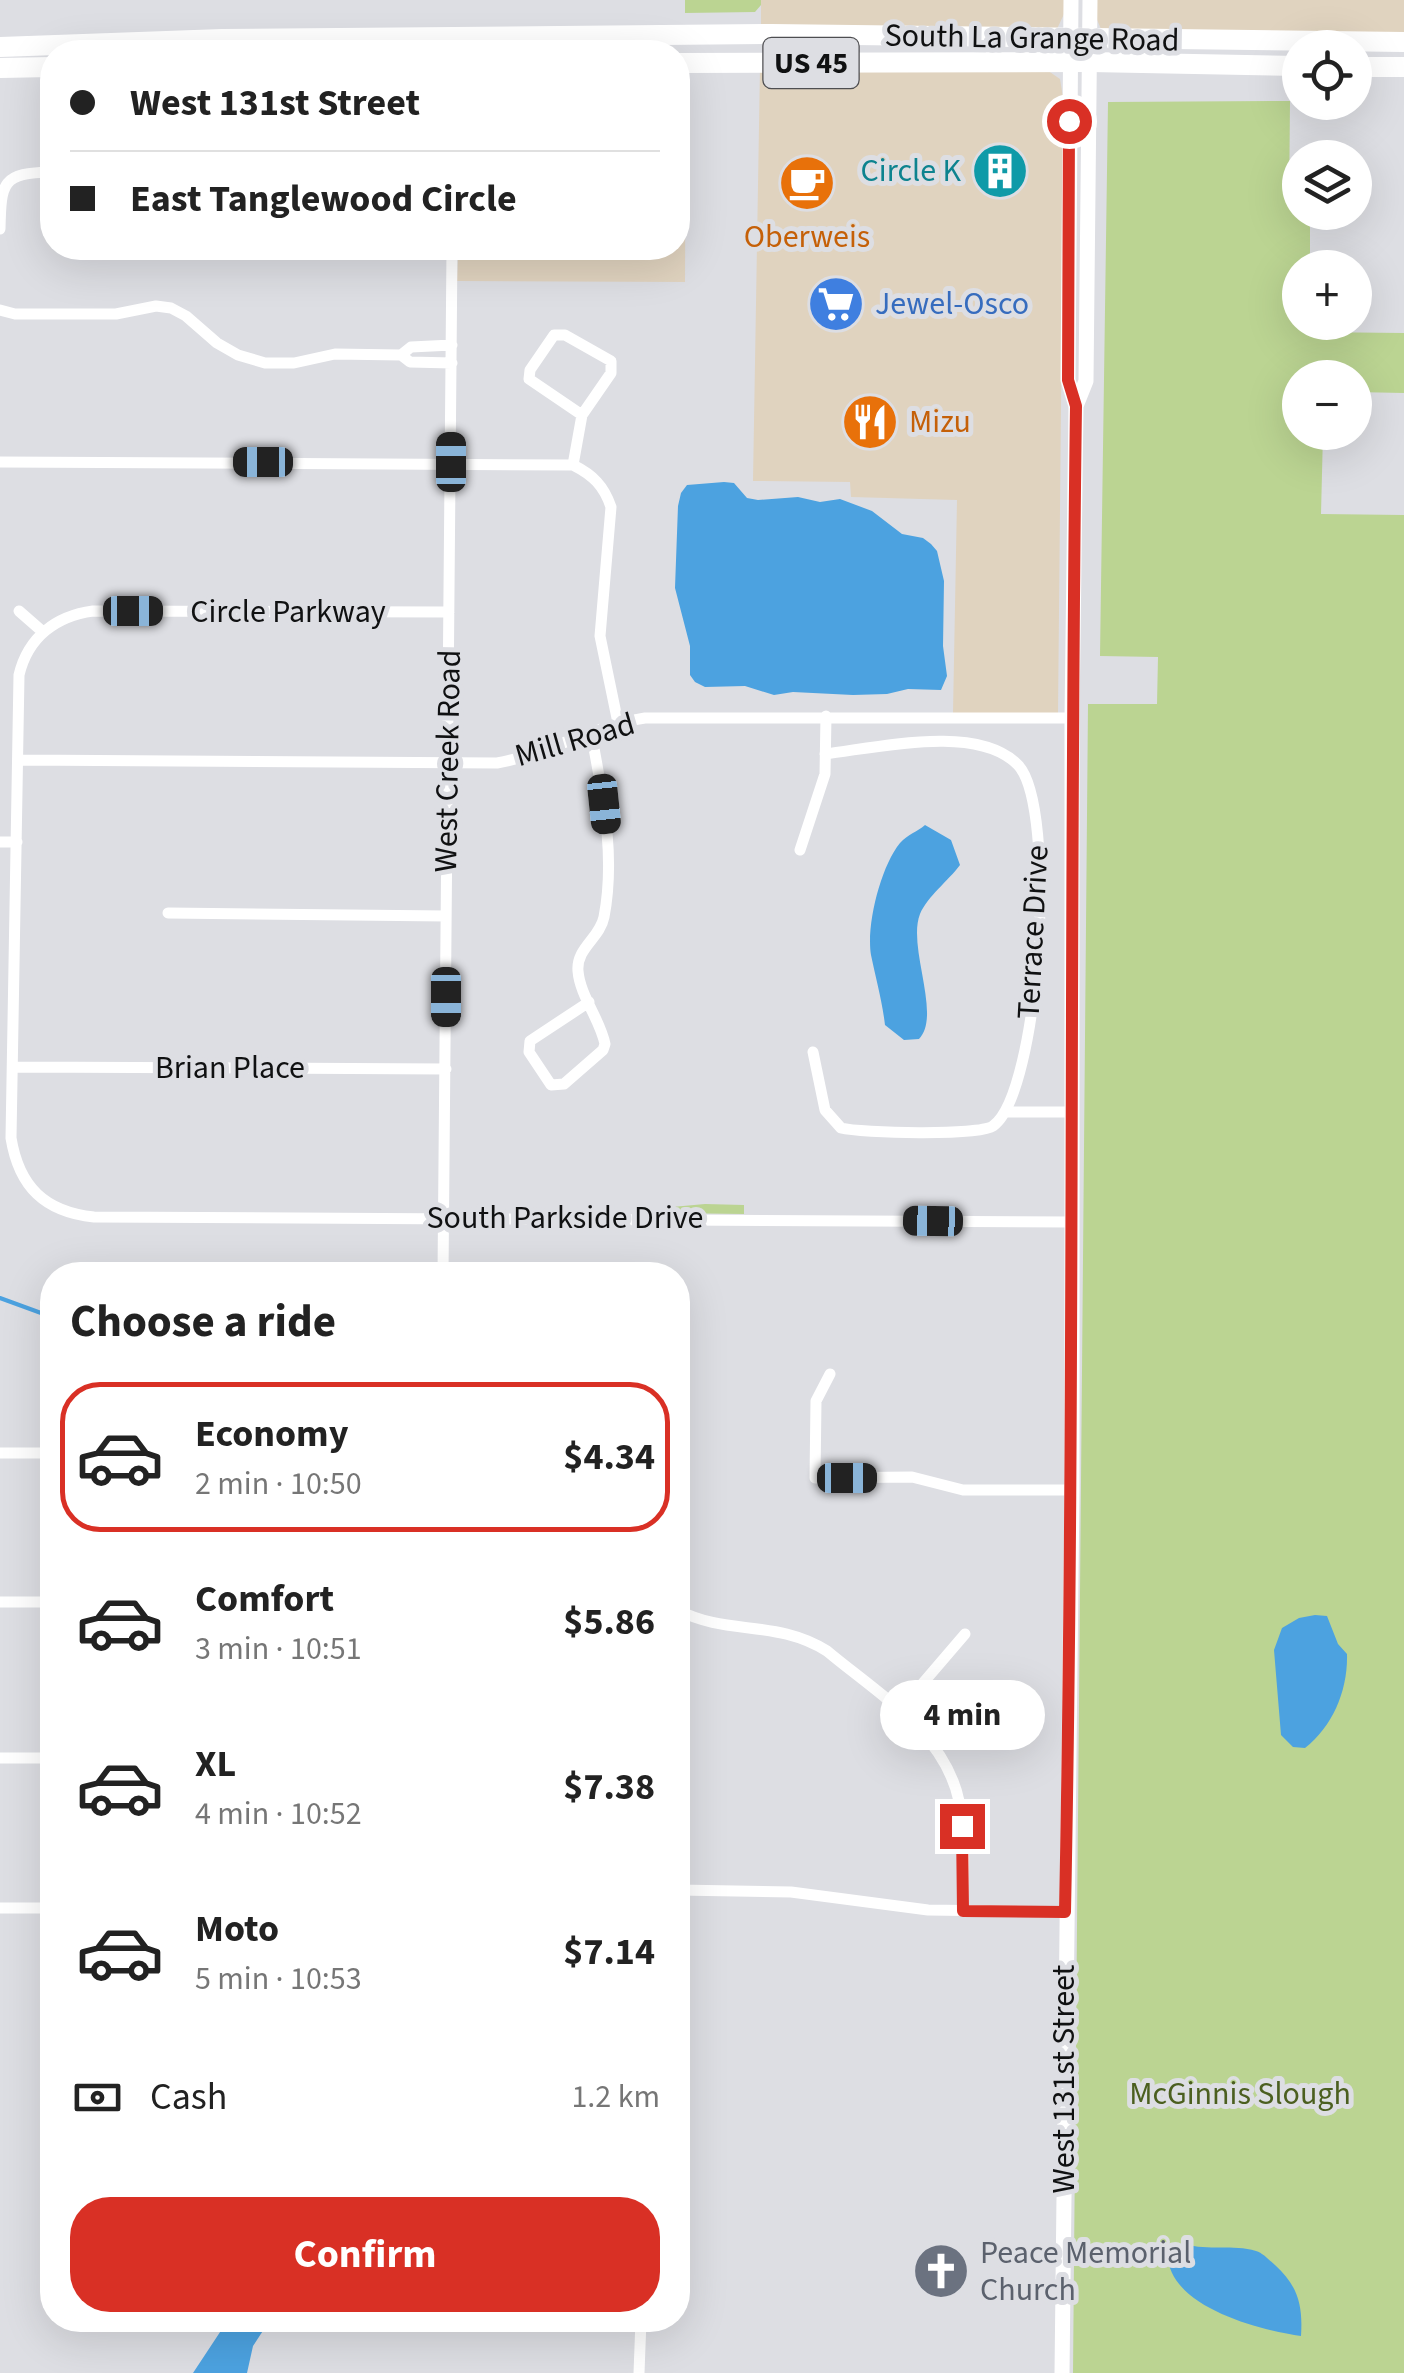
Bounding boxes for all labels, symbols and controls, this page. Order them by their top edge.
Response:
street label: South La Grange Road [884,12,1180,64]
map controls [1282,30,1372,450]
button: locate [1282,30,1372,120]
road number: US 45 [764,38,858,88]
text: West 131st Street [130,76,420,130]
route start [1047,99,1092,144]
button: layers [1282,140,1372,230]
building icon: Circle K [970,141,1030,201]
place label: Circle K [861,148,961,194]
cafe icon: Oberweis [777,153,837,213]
text: East Tanglewood Circle [130,172,517,226]
place label: Oberweis [744,214,870,260]
button: + [1282,250,1372,340]
supermarket icon: Jewel-Osco [806,274,866,334]
place label: Jewel-Osco [875,281,1029,327]
button: − [1282,360,1372,450]
restaurant icon: Mizu [840,392,900,452]
place label: Mizu [909,399,971,445]
car [436,432,466,492]
car [233,447,293,477]
street label: Circle Parkway [190,589,386,635]
car [103,596,163,626]
street label: West Creek Road [423,649,473,873]
street label: Mill Road [510,701,640,779]
car [586,773,622,835]
street label: Terrace Drive [1005,844,1061,1020]
car [431,967,461,1027]
street label: Brian Place [155,1045,305,1091]
street label: South Parkside Drive [427,1195,703,1241]
car [903,1205,963,1237]
text: Choose a ride [70,1290,336,1354]
text: Economy [195,1407,348,1461]
icon: car [75,1412,165,1502]
text: $4.34 [563,1430,655,1484]
text: 2 min · 10:50 [195,1461,362,1507]
car [817,1463,877,1493]
text: Comfort [195,1572,334,1626]
icon: car [75,1577,165,1667]
text: $5.86 [563,1595,655,1649]
text: 3 min · 10:51 [195,1626,362,1672]
callout: 4 min [880,1681,1044,1751]
text: 4 min [924,1692,1001,1738]
text: XL [195,1737,236,1791]
icon: car [75,1742,165,1832]
text: $7.38 [563,1760,655,1814]
text: 4 min · 10:52 [195,1791,362,1837]
route end [940,1804,985,1849]
text: Moto [195,1902,279,1956]
icon: car [75,1907,165,1997]
text: $7.14 [563,1925,655,1979]
text: 5 min · 10:53 [195,1956,362,2002]
street label: West 131st Street [1041,1964,1087,2193]
icon: cash [70,2070,125,2125]
text: Cash [150,2070,227,2124]
park label: McGinnis Slough [1129,2071,1351,2117]
text: 1.2 km [571,2074,660,2120]
button: Confirm [70,2197,660,2312]
place label: Peace Memorial Church [980,2230,1191,2313]
church icon: Peace Memorial Church [911,2241,971,2301]

